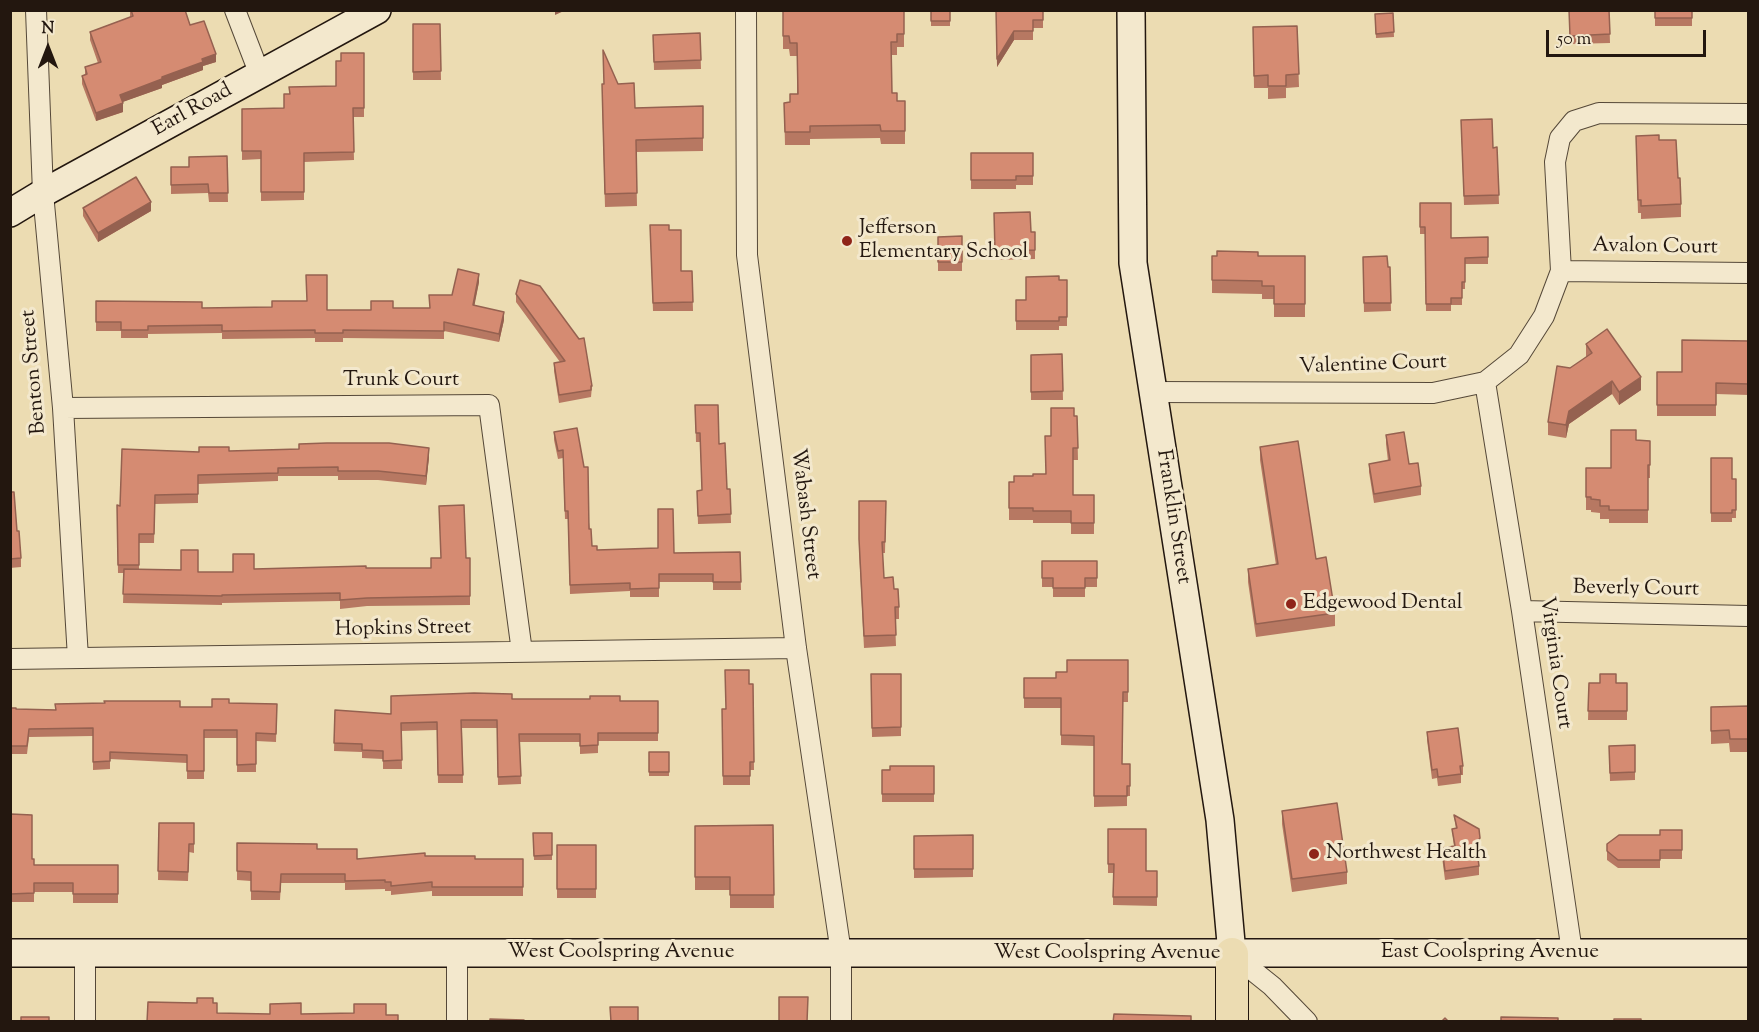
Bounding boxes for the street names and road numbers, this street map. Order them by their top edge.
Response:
street label: Earl Road [149,79,237,143]
street label: Avalon Court [1592,234,1718,262]
street label: Benton Street [17,309,53,435]
street label: Valentine Court [1299,351,1447,381]
street label: Trunk Court [343,368,459,394]
street label: Wabash Street [783,447,825,581]
street label: Franklin Street [1149,448,1195,586]
street label: Beverly Court [1573,576,1699,604]
street label: Virginia Court [1532,595,1576,731]
street label: Hopkins Street [335,616,471,644]
street label: West Coolspring Avenue [508,940,734,966]
street label: East Coolspring Avenue [1381,940,1599,966]
street label: West Coolspring Avenue [994,941,1220,967]

